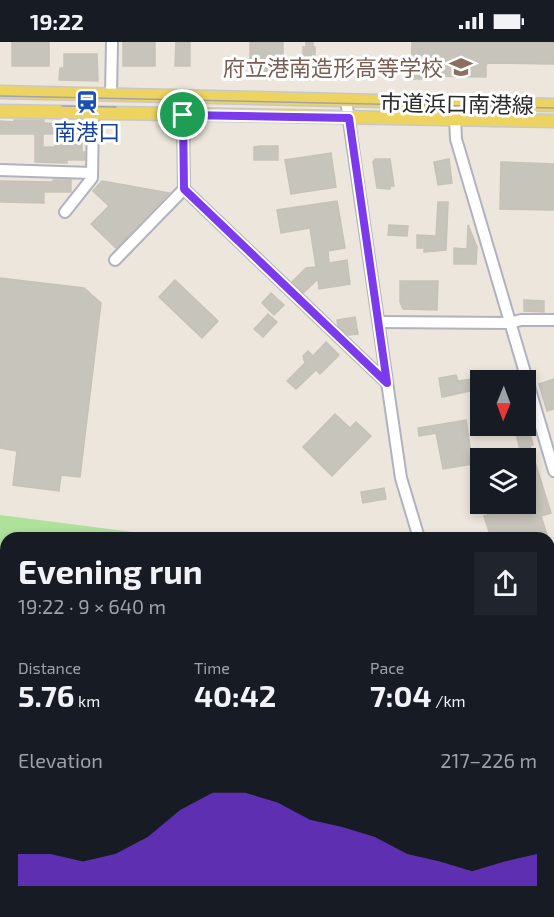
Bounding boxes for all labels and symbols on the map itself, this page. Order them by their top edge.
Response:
place label: 府立港南造形高等学校 [223,54,443,80]
school or university icon: 府立港南造形高等学校 [448,54,474,80]
station icon: 南港口 [74,89,100,115]
pin [157,89,208,140]
street label: 市道浜口南港線 [380,89,534,117]
place label: 南港口 [54,118,120,144]
north arrow [470,370,536,436]

